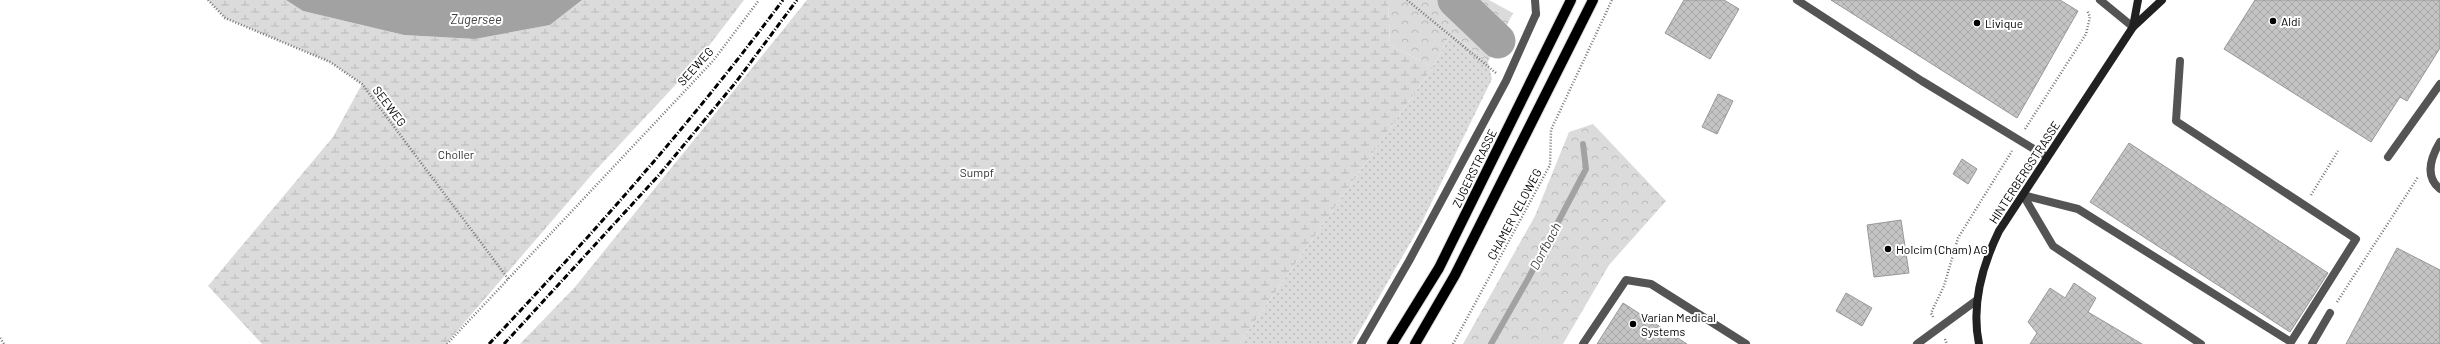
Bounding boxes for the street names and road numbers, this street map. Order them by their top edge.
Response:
street label: SEEWEG [674,44,716,88]
street label: SEEWEG [370,83,410,129]
street label: HINTERBERGSTRASSE [1986,118,2062,226]
street label: ZUGERSTRASSE [1449,126,1499,210]
street label: CHAMER VELOWEG [1484,166,1544,262]

